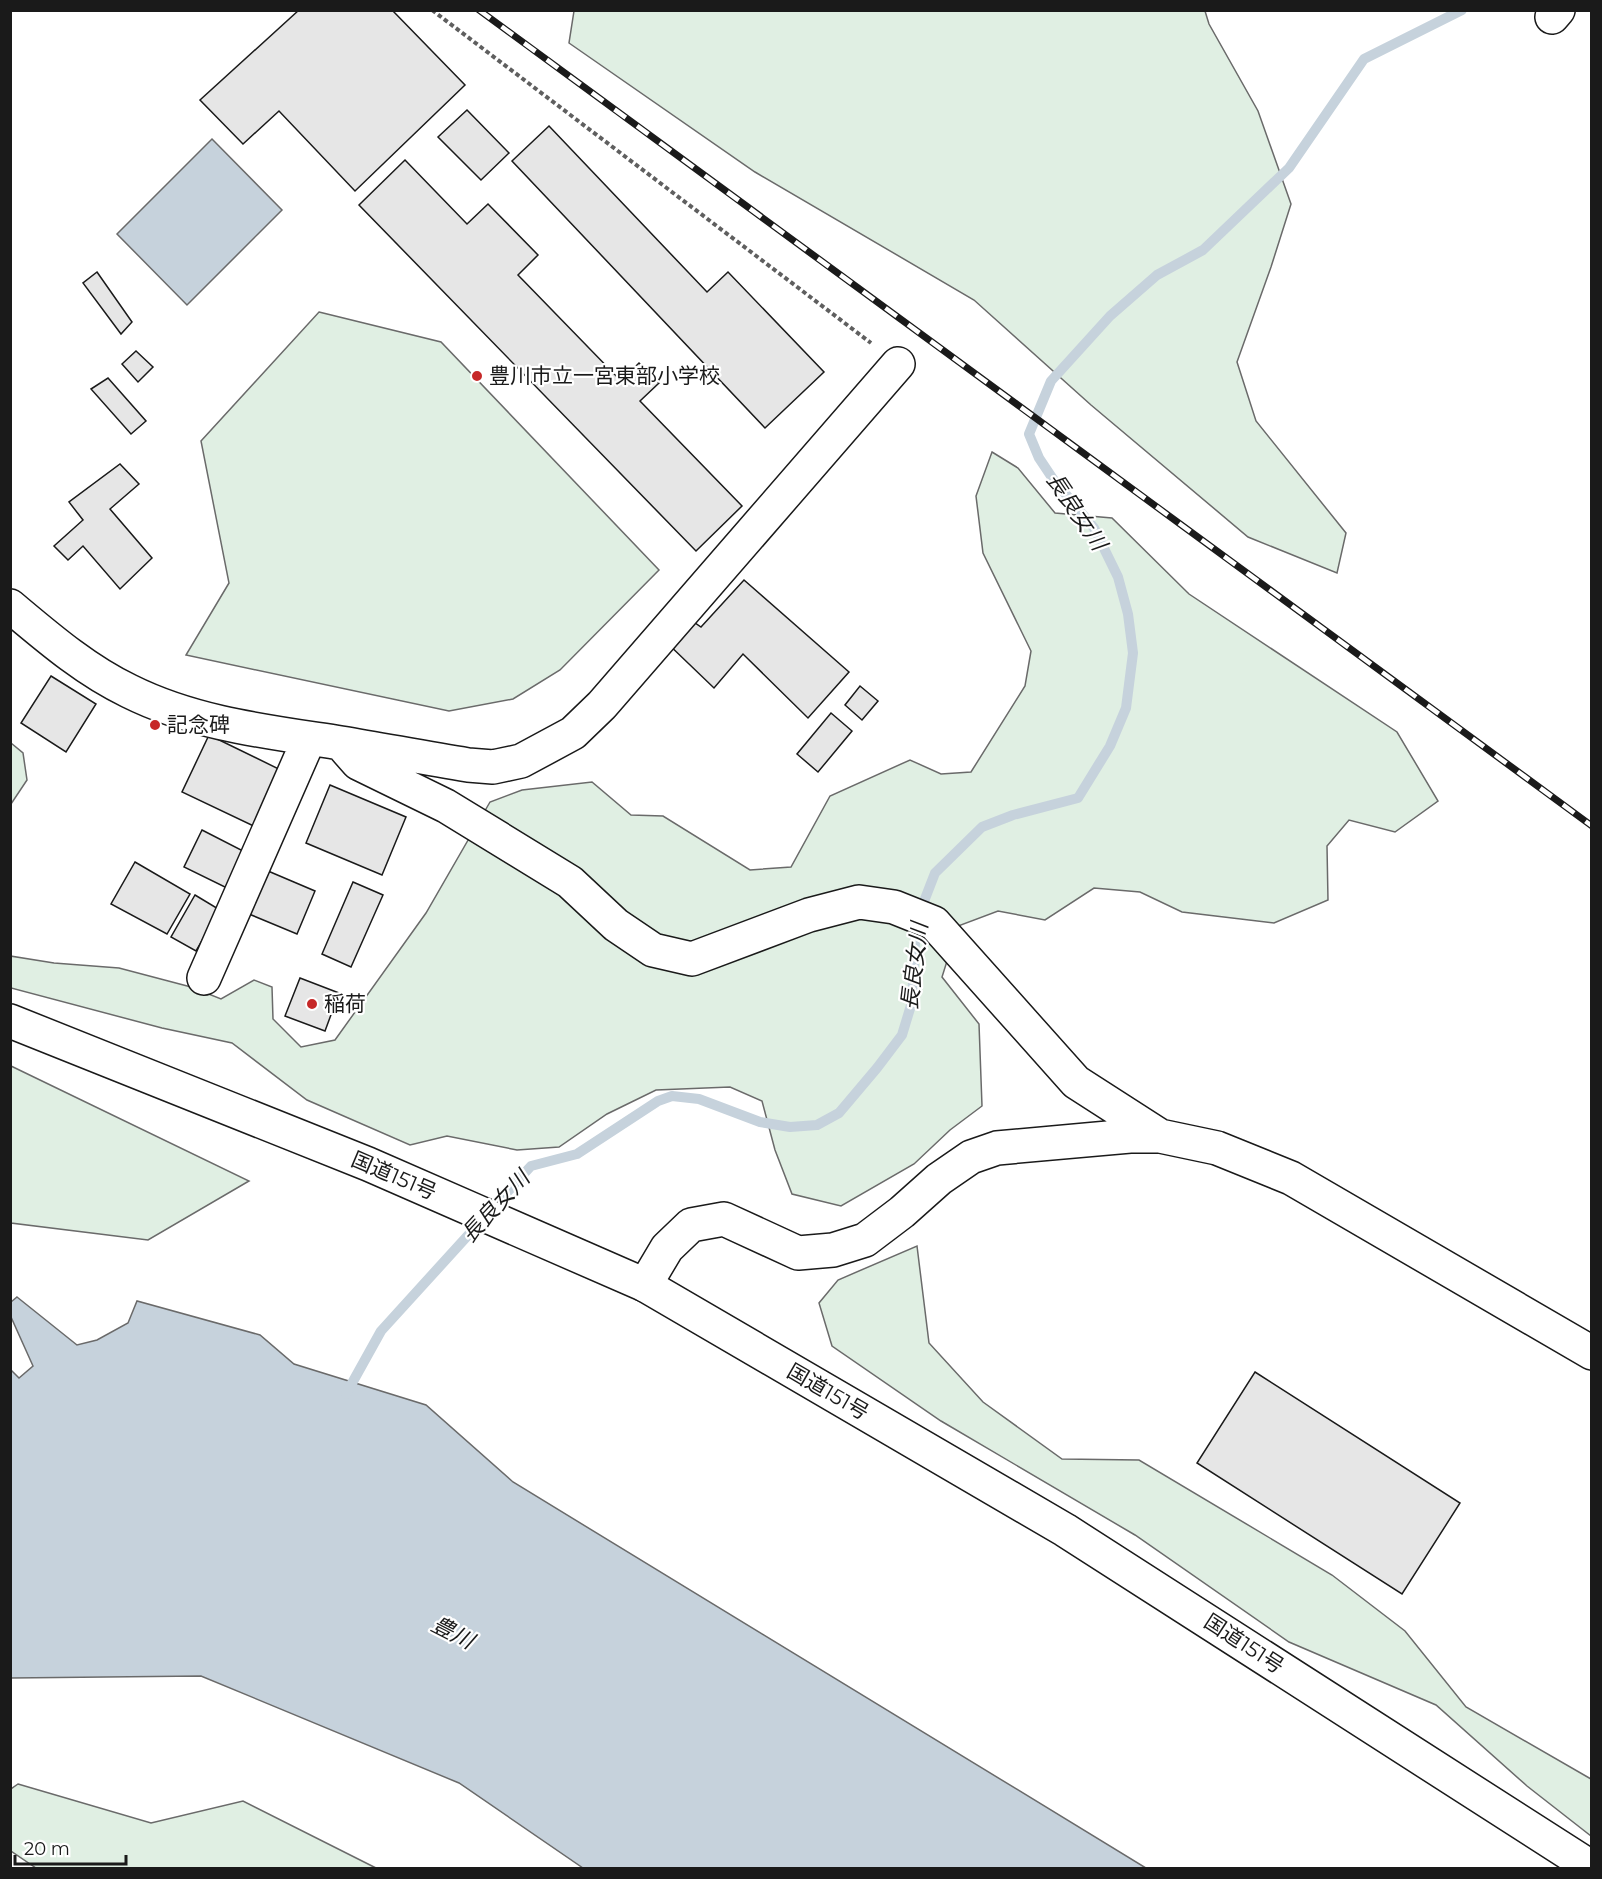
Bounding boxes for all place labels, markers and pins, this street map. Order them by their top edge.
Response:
place label: 豊川市立一宮東部小学校 [489,363,720,388]
marker: 豊川市立一宮東部小学校 [470,369,484,383]
place label: 記念碑 [167,712,230,737]
marker: 記念碑 [148,718,162,732]
place label: 稲荷 [324,991,366,1016]
marker: 稲荷 [305,997,319,1011]

